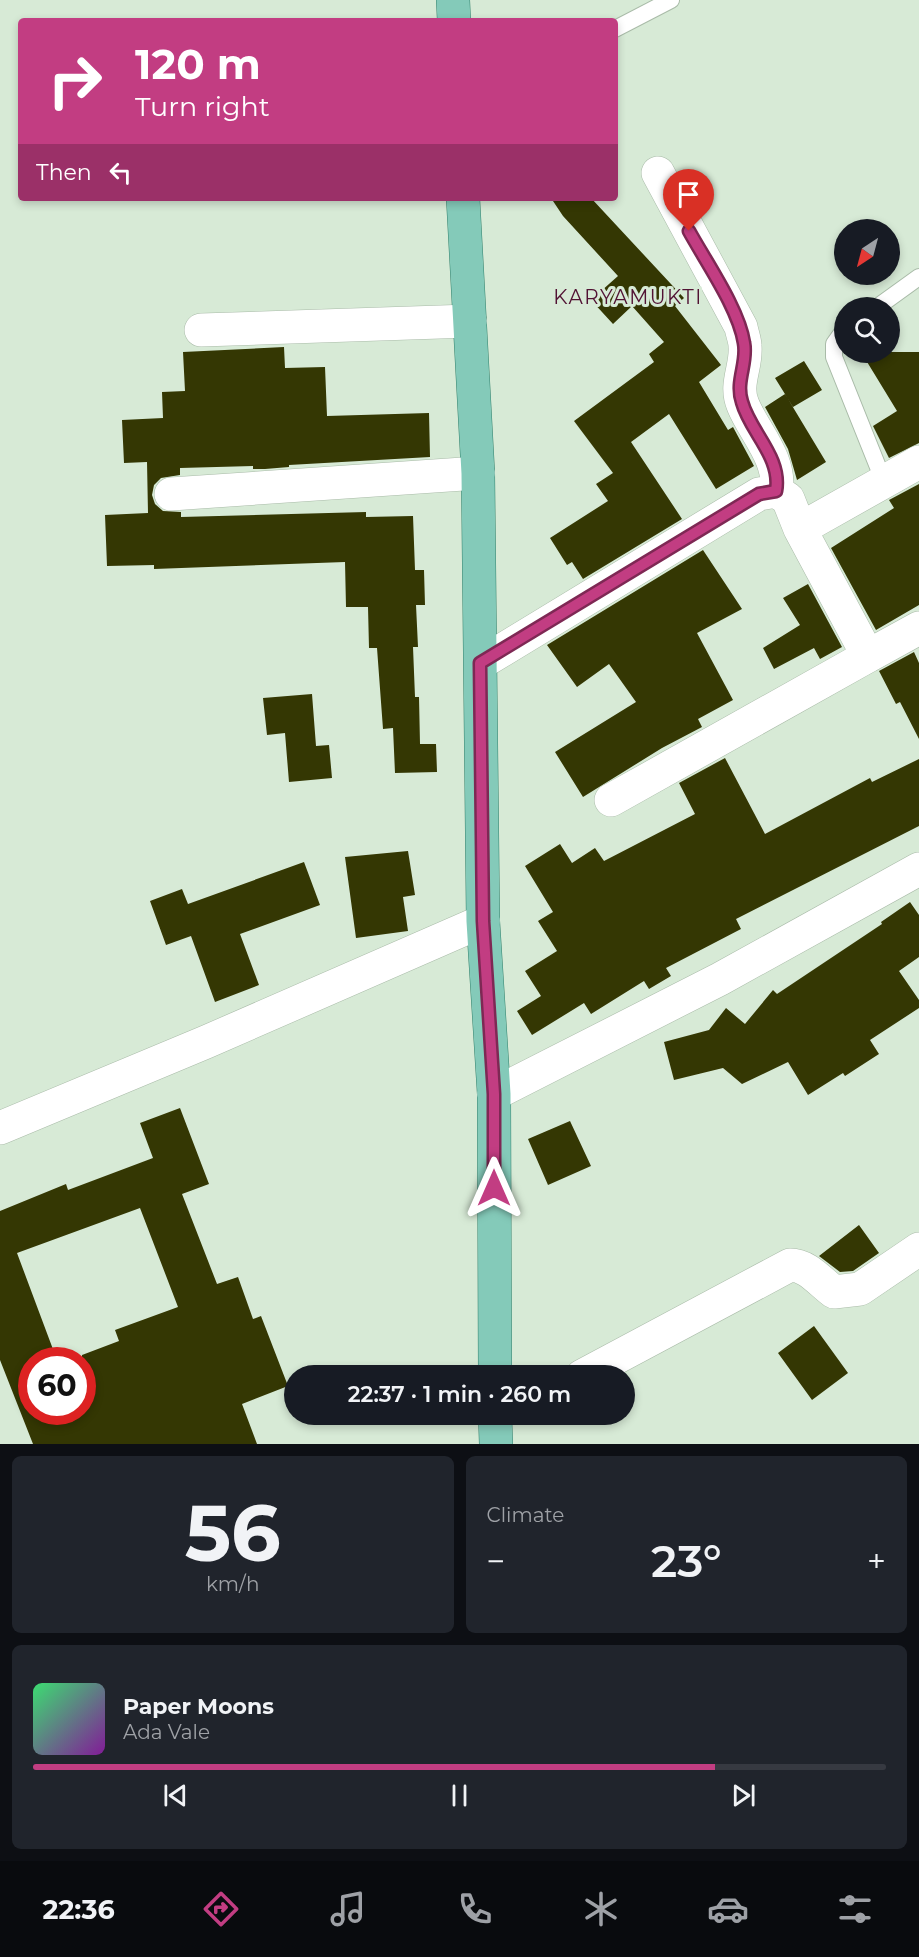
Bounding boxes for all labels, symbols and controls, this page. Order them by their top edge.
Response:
text: 120 m [135,38,261,90]
icon: right [36,42,114,120]
text: Turn right [135,90,270,123]
icon: left [104,156,137,189]
text: Then [36,159,92,186]
pin [663,169,714,231]
icon: arrive [672,178,705,211]
north arrow [834,219,900,285]
map controls [834,219,900,363]
district label: KARYAMUKTI [553,285,703,309]
button: search [834,297,900,363]
position arrow [462,1156,526,1220]
speed limit sign: 60 [18,1347,96,1425]
text: 22:37 · 1 min · 260 m [348,1381,571,1408]
text: 56 [185,1485,281,1581]
text: Climate [487,1503,564,1527]
text: 23° [651,1533,722,1588]
text: − [487,1541,505,1581]
text: + [867,1541,886,1581]
text: km/h [206,1572,259,1596]
text: Paper Moons [123,1693,274,1720]
text: Ada Vale [123,1720,210,1744]
icon: previous [159,1779,192,1812]
icon: pause [443,1779,476,1812]
icon: next [727,1779,760,1812]
icon: directions [200,1888,242,1930]
icon: music [327,1888,369,1930]
icon: phone [454,1888,496,1930]
icon: climate [580,1888,622,1930]
icon: car [707,1888,749,1930]
icon: filters [834,1888,876,1930]
text: 22:36 [42,1893,115,1926]

